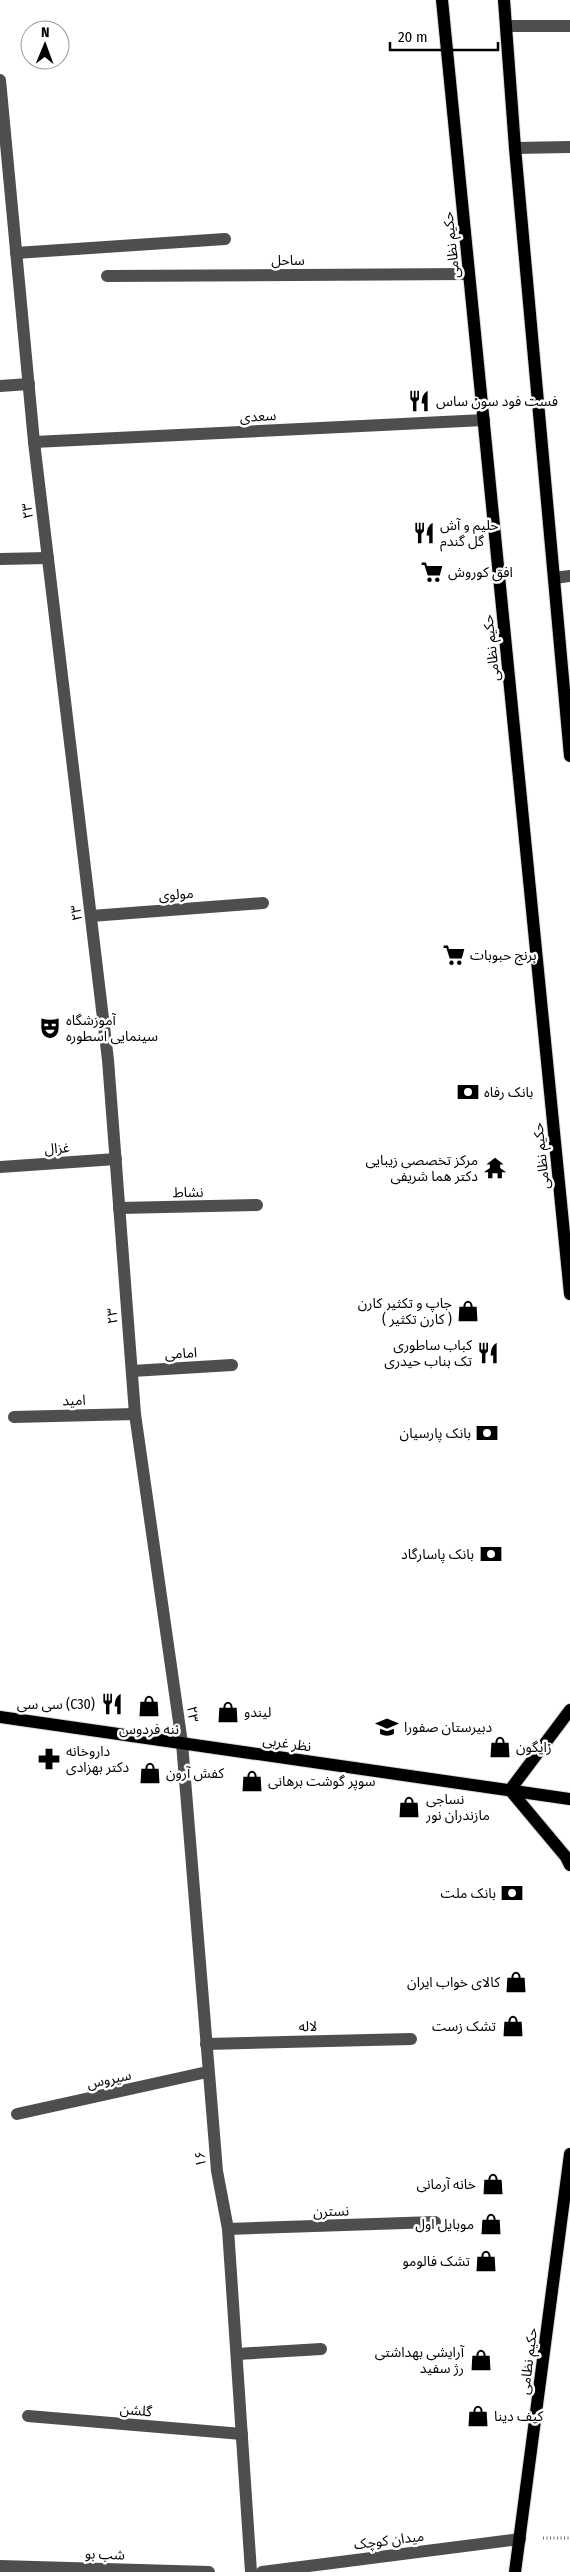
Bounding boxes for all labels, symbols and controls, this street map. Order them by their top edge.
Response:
north arrow [20,20,70,70]
scale bar [390,20,498,52]
text: N [41,24,50,41]
text: 20 m [398,28,428,46]
street label: حکیم نظامی [440,210,465,279]
street label: ساحل [271,252,305,269]
restaurant icon: فست فود سون ساس [406,388,432,414]
place label: فست فود سون ساس [436,393,558,410]
street label: سعدی [239,407,277,426]
street label: ۲۳ [18,502,37,520]
place label: حلیم و آش گل گندم [440,517,499,552]
restaurant icon: حلیم و آش گل گندم [411,520,437,546]
supermarket icon: افق کوروش [419,559,445,585]
place label: افق کوروش [448,564,513,582]
street label: حکیم نظامی [480,613,505,682]
street label: مولوی [158,885,194,904]
street label: ۲۳ [67,904,86,922]
supermarket icon: برنج حبوبات [441,942,467,968]
place label: برنج حبوبات [470,947,537,966]
place label: آموزشگاه سینمایی اسطوره [66,1012,158,1045]
theatre icon: آموزشگاه سینمایی اسطوره [37,1015,63,1041]
bank icon: بانک رفاه [455,1079,481,1105]
place label: بانک رفاه [484,1084,533,1101]
street label: حکیم نظامی [530,1121,555,1190]
street label: غزال [44,1139,70,1158]
place label: مرکز تخصصی زیبایی دکتر هما شریفی [366,1152,478,1185]
temple icon: مرکز تخصصی زیبایی دکتر هما شریفی [482,1155,508,1181]
street label: نشاط [172,1184,204,1201]
place label: چاپ و تکثیر کارن ( کارن تکثیر ) [358,1295,452,1328]
shop icon: چاپ و تکثیر کارن ( کارن تکثیر ) [455,1298,481,1324]
street label: ۲۳ [103,1307,122,1325]
place label: کباب ساطوری تک بناب حیدری [384,1337,472,1370]
restaurant icon: کباب ساطوری تک بناب حیدری [475,1340,501,1366]
street label: امامی [164,1344,198,1363]
street label: امید [62,1392,86,1409]
bank icon: بانک پارسیان [474,1420,500,1446]
place label: بانک پارسیان [400,1425,471,1443]
bank icon: بانک پاسارگاد [478,1541,504,1567]
place label: بانک پاسارگاد [401,1546,474,1564]
restaurant icon: سی سی (C30) [99,1691,125,1717]
shop icon: ننه فردوس [136,1693,162,1719]
place label: سی سی (C30) [17,1696,95,1713]
shop icon: لیندو [215,1699,241,1725]
place label: لیندو [244,1704,271,1721]
street label: ۲۳ [183,1705,202,1723]
school or university icon: دبیرستان صفورا [374,1714,400,1740]
place label: دبیرستان صفورا [404,1719,493,1736]
place label: ننه فردوس [119,1721,179,1738]
street label: نظر غربی [262,1732,312,1755]
shop icon: زایگون [487,1734,513,1760]
place label: زایگون [516,1739,552,1756]
place label: داروخانه دکتر بهزادی [66,1743,130,1776]
pharmacy icon: داروخانه دکتر بهزادی [36,1746,62,1772]
shop icon: کفش آرون [137,1760,163,1786]
place label: کفش آرون [166,1765,224,1782]
shop icon: سوپر گوشت برهانی [239,1768,265,1794]
place label: سوپر گوشت برهانی [268,1773,376,1791]
place label: نساجی مازندران نور [425,1791,490,1824]
shop icon: نساجی مازندران نور [396,1794,422,1820]
bank icon: بانک ملت [499,1880,525,1906]
place label: بانک ملت [441,1885,496,1902]
shop icon: کالای خواب ایران [503,1969,529,1995]
place label: کالای خواب ایران [407,1974,500,1991]
shop icon: تشک زست [500,2013,526,2039]
street label: لاله [299,2018,317,2035]
place label: تشک زست [432,2018,496,2035]
street label: سیروس [85,2067,133,2092]
street label: ۱۶ [191,2150,210,2168]
shop icon: خانه آرمانی [480,2171,506,2197]
place label: خانه آرمانی [416,2176,476,2193]
street label: نسترن [313,2202,350,2221]
shop icon: موبایل اول [478,2211,504,2237]
place label: موبایل اول [415,2216,474,2233]
shop icon: تشک فالومو [473,2248,499,2274]
place label: تشک فالومو [402,2253,470,2270]
street label: حکیم نظامی [516,2327,543,2396]
place label: آرایشی بهداشتی رژ سفید [375,2344,465,2377]
shop icon: آرایشی بهداشتی رژ سفید [468,2347,494,2373]
street label: گلشن [119,2401,153,2420]
shop icon: کیف دینا [465,2403,491,2429]
place label: کیف دینا [494,2408,544,2425]
street label: میدان کوچک [353,2528,425,2554]
street label: شب بو [85,2545,125,2564]

